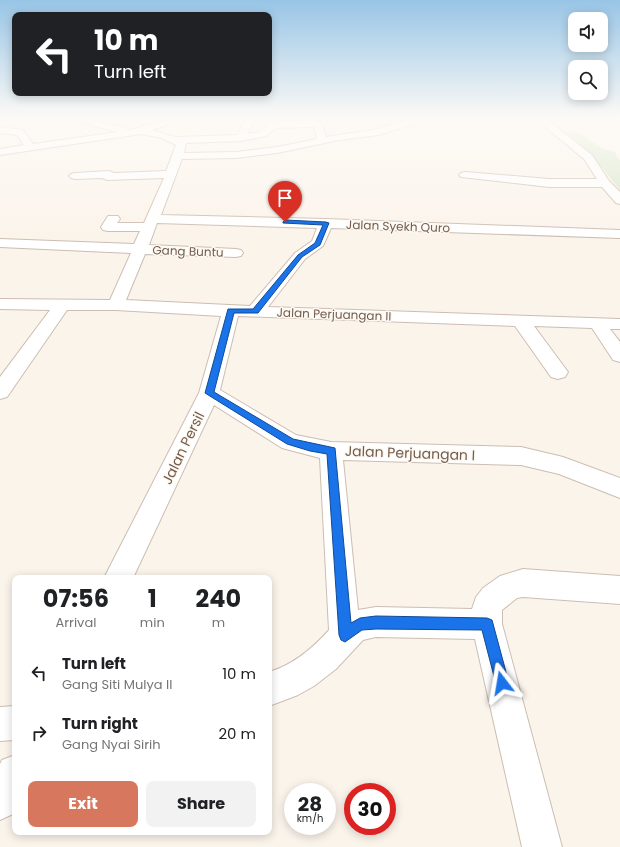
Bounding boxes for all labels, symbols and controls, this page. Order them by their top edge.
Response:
map controls [568,12,608,100]
button: sound [568,12,608,52]
text: 10 m [94,21,158,60]
icon: left [28,28,80,80]
text: Turn left [94,59,166,84]
button: search [568,60,608,100]
pin [268,181,302,222]
icon: arrive [274,187,296,209]
street label: Jalan Syekh Quro [346,216,451,236]
street label: Gang Buntu [152,241,224,261]
street label: Jalan Perjuangan II [276,304,392,324]
street label: Jalan Persil [157,408,209,488]
street label: Jalan Perjuangan I [344,441,476,465]
text: 07:56 [43,582,109,615]
text: 1 [148,582,157,615]
text: 240 [196,582,241,615]
text: Arrival [55,613,96,632]
text: min [140,613,165,632]
text: m [212,613,225,632]
text: Turn left [62,653,126,674]
icon: left [28,662,50,684]
position arrow [481,662,523,704]
text: 10 m [222,663,256,684]
text: Gang Siti Mulya II [62,675,172,694]
text: Turn right [62,713,138,734]
icon: right [28,722,50,744]
text: 20 m [218,723,256,744]
text: Gang Nyai Sirih [62,735,161,754]
button: Exit [28,781,138,827]
button: Share [146,781,256,827]
speed limit sign: 30 [344,783,396,835]
text: 28 [298,790,322,818]
text: km/h [297,811,323,826]

